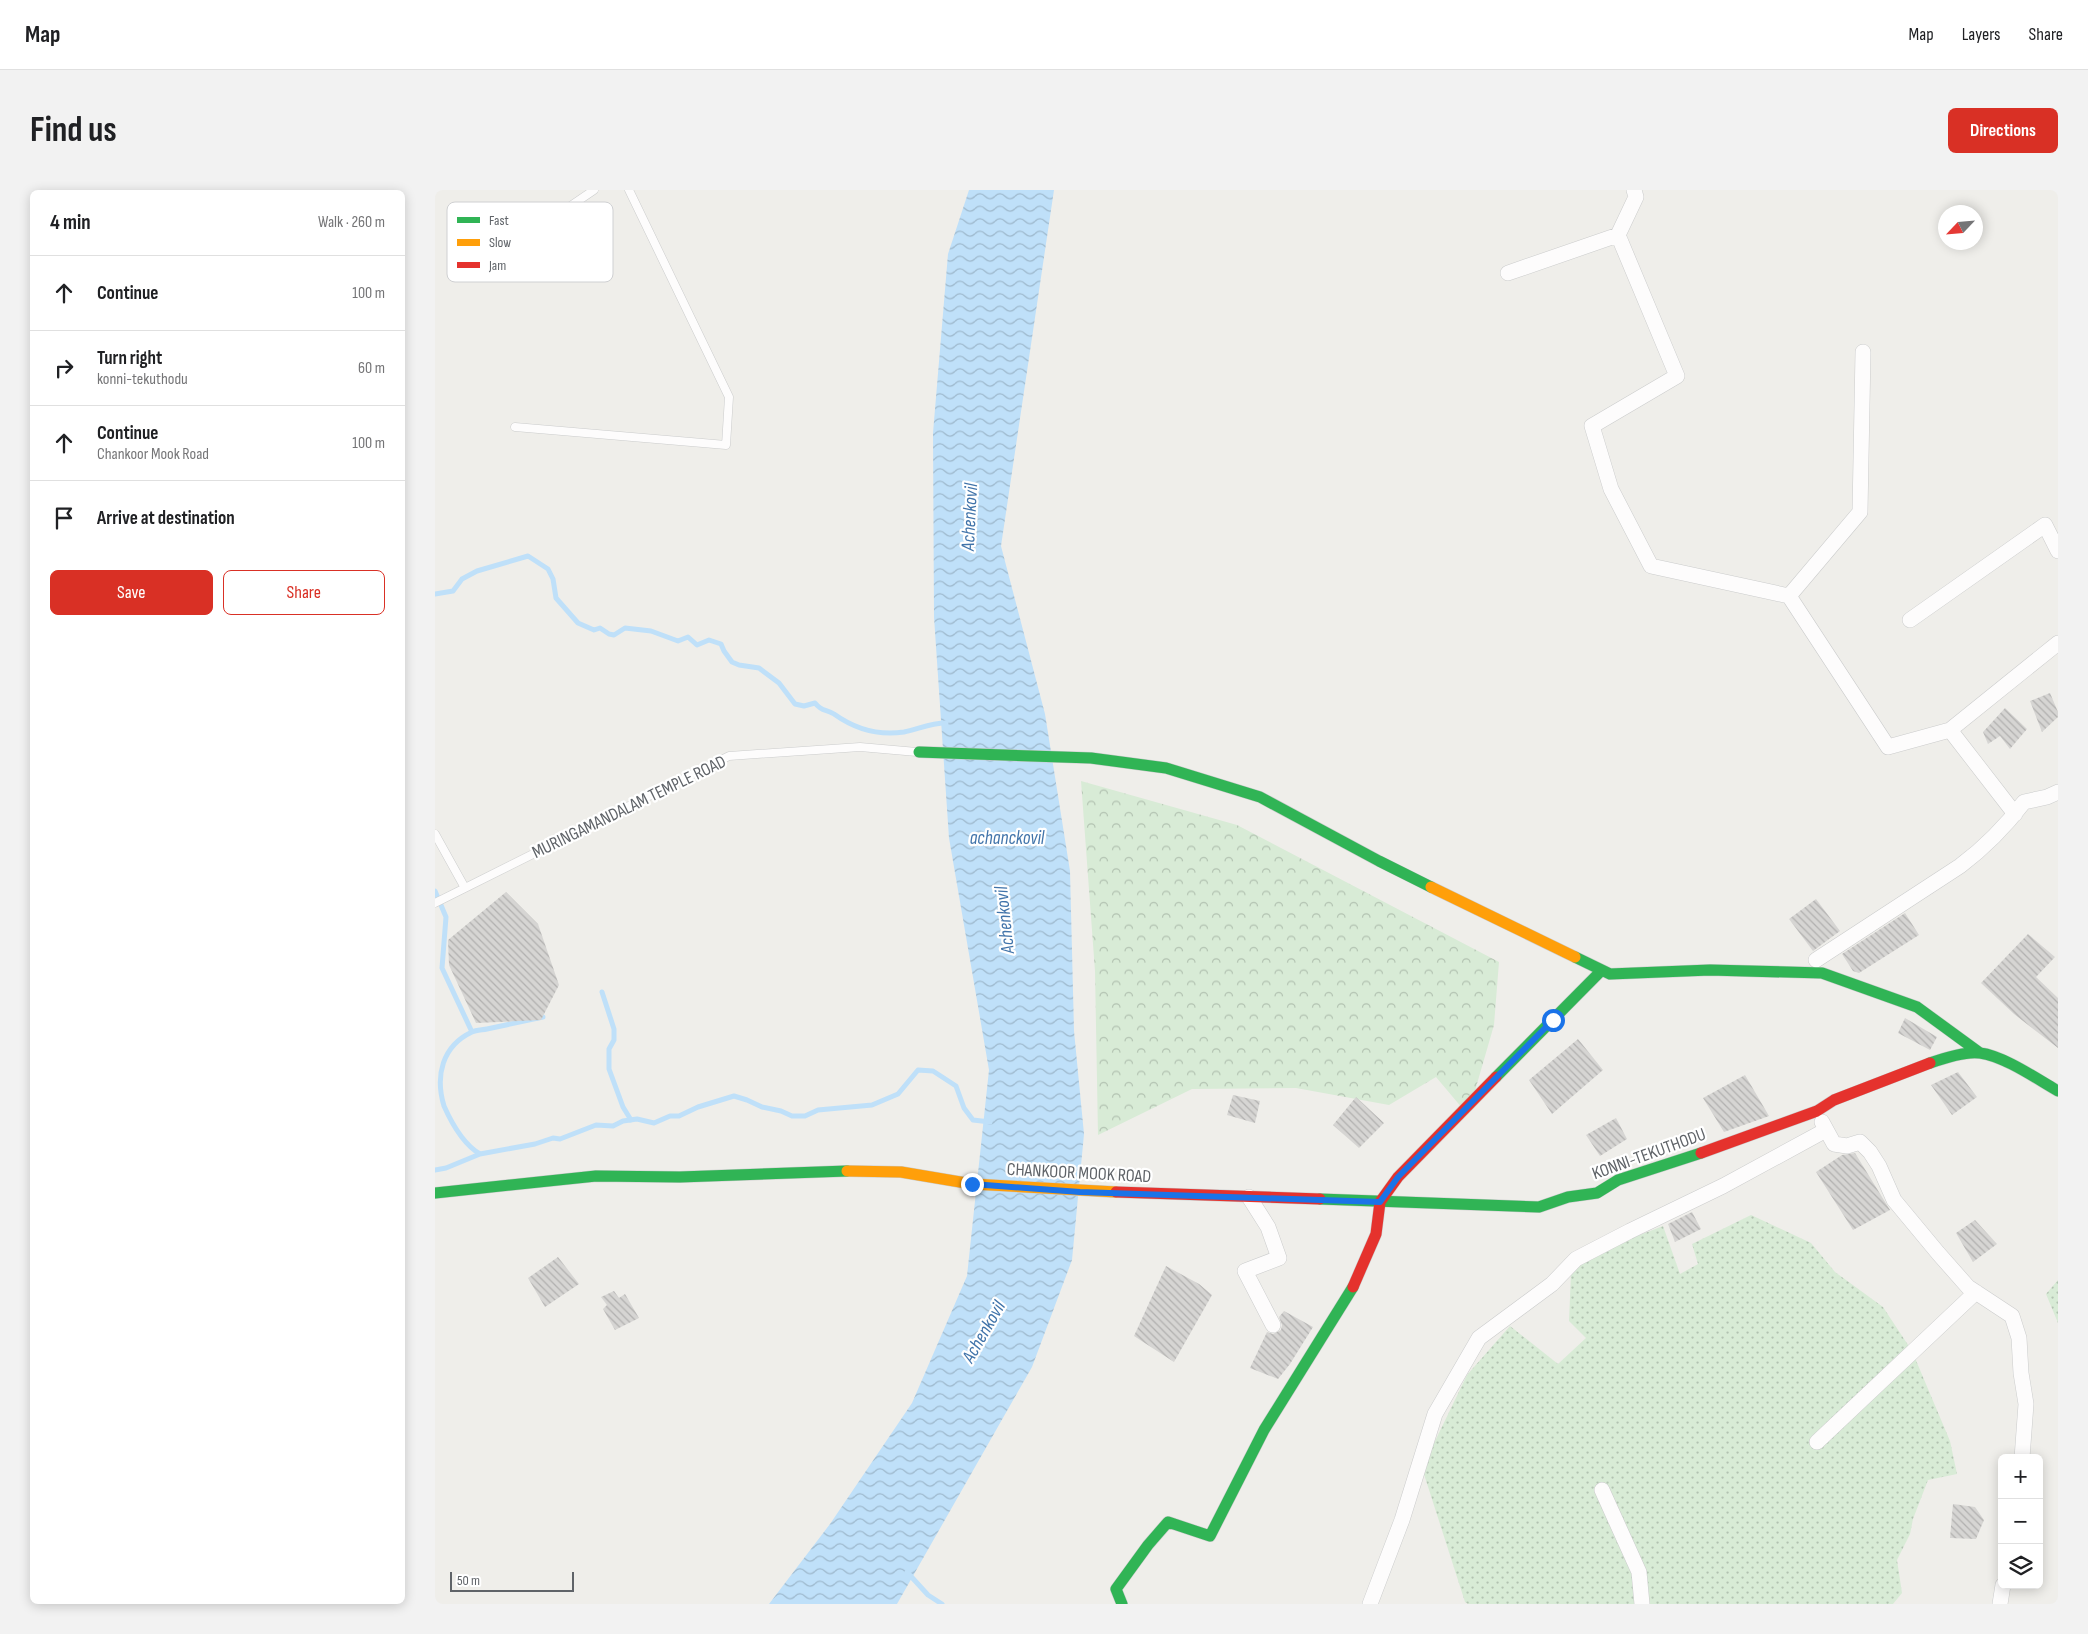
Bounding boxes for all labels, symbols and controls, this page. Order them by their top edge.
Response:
text: Map [25,20,60,49]
text: Map [1909,24,1934,45]
text: Layers [1962,24,2001,45]
text: Share [2029,24,2063,45]
button: Directions [1948,108,2058,153]
text: Find us [30,109,117,152]
legend [447,202,613,282]
north arrow [1938,205,1983,250]
text: 4 min [50,210,91,235]
text: Fast [489,212,509,229]
text: Walk · 260 m [318,213,385,232]
text: Slow [489,234,511,251]
text: Jam [488,257,506,274]
icon: ahead [50,279,78,307]
text: Continue [97,282,158,305]
text: 100 m [352,284,385,303]
text: Turn right [97,347,162,370]
icon: right [50,354,78,382]
text: 60 m [358,359,385,378]
text: konni-tekuthodu [97,370,188,389]
text: Continue [97,422,158,445]
icon: ahead [50,429,78,457]
text: 100 m [352,434,385,453]
text: Chankoor Mook Road [97,445,209,464]
water label: Achenkovil [957,482,983,552]
icon: arrive [50,504,78,532]
text: Arrive at destination [97,507,235,530]
button: Save [50,570,213,615]
button: Share [223,570,385,615]
street label: MURINGAMANDALAM TEMPLE ROAD [529,751,729,863]
water label: achanckovil [970,827,1045,850]
water label: Achenkovil [990,885,1020,956]
route start [1542,1009,1565,1032]
street label: KONNI-TEKUTHODU [1589,1124,1709,1184]
street label: CHANKOOR MOOK ROAD [1006,1159,1152,1187]
route end [961,1173,984,1196]
water label: Achenkovil [957,1297,1011,1368]
map controls [1998,1454,2043,1589]
button: + [1998,1454,2043,1499]
button: − [1998,1499,2043,1544]
button: layers [1998,1544,2043,1589]
scale bar [450,1569,574,1592]
text: 50 m [457,1572,480,1589]

